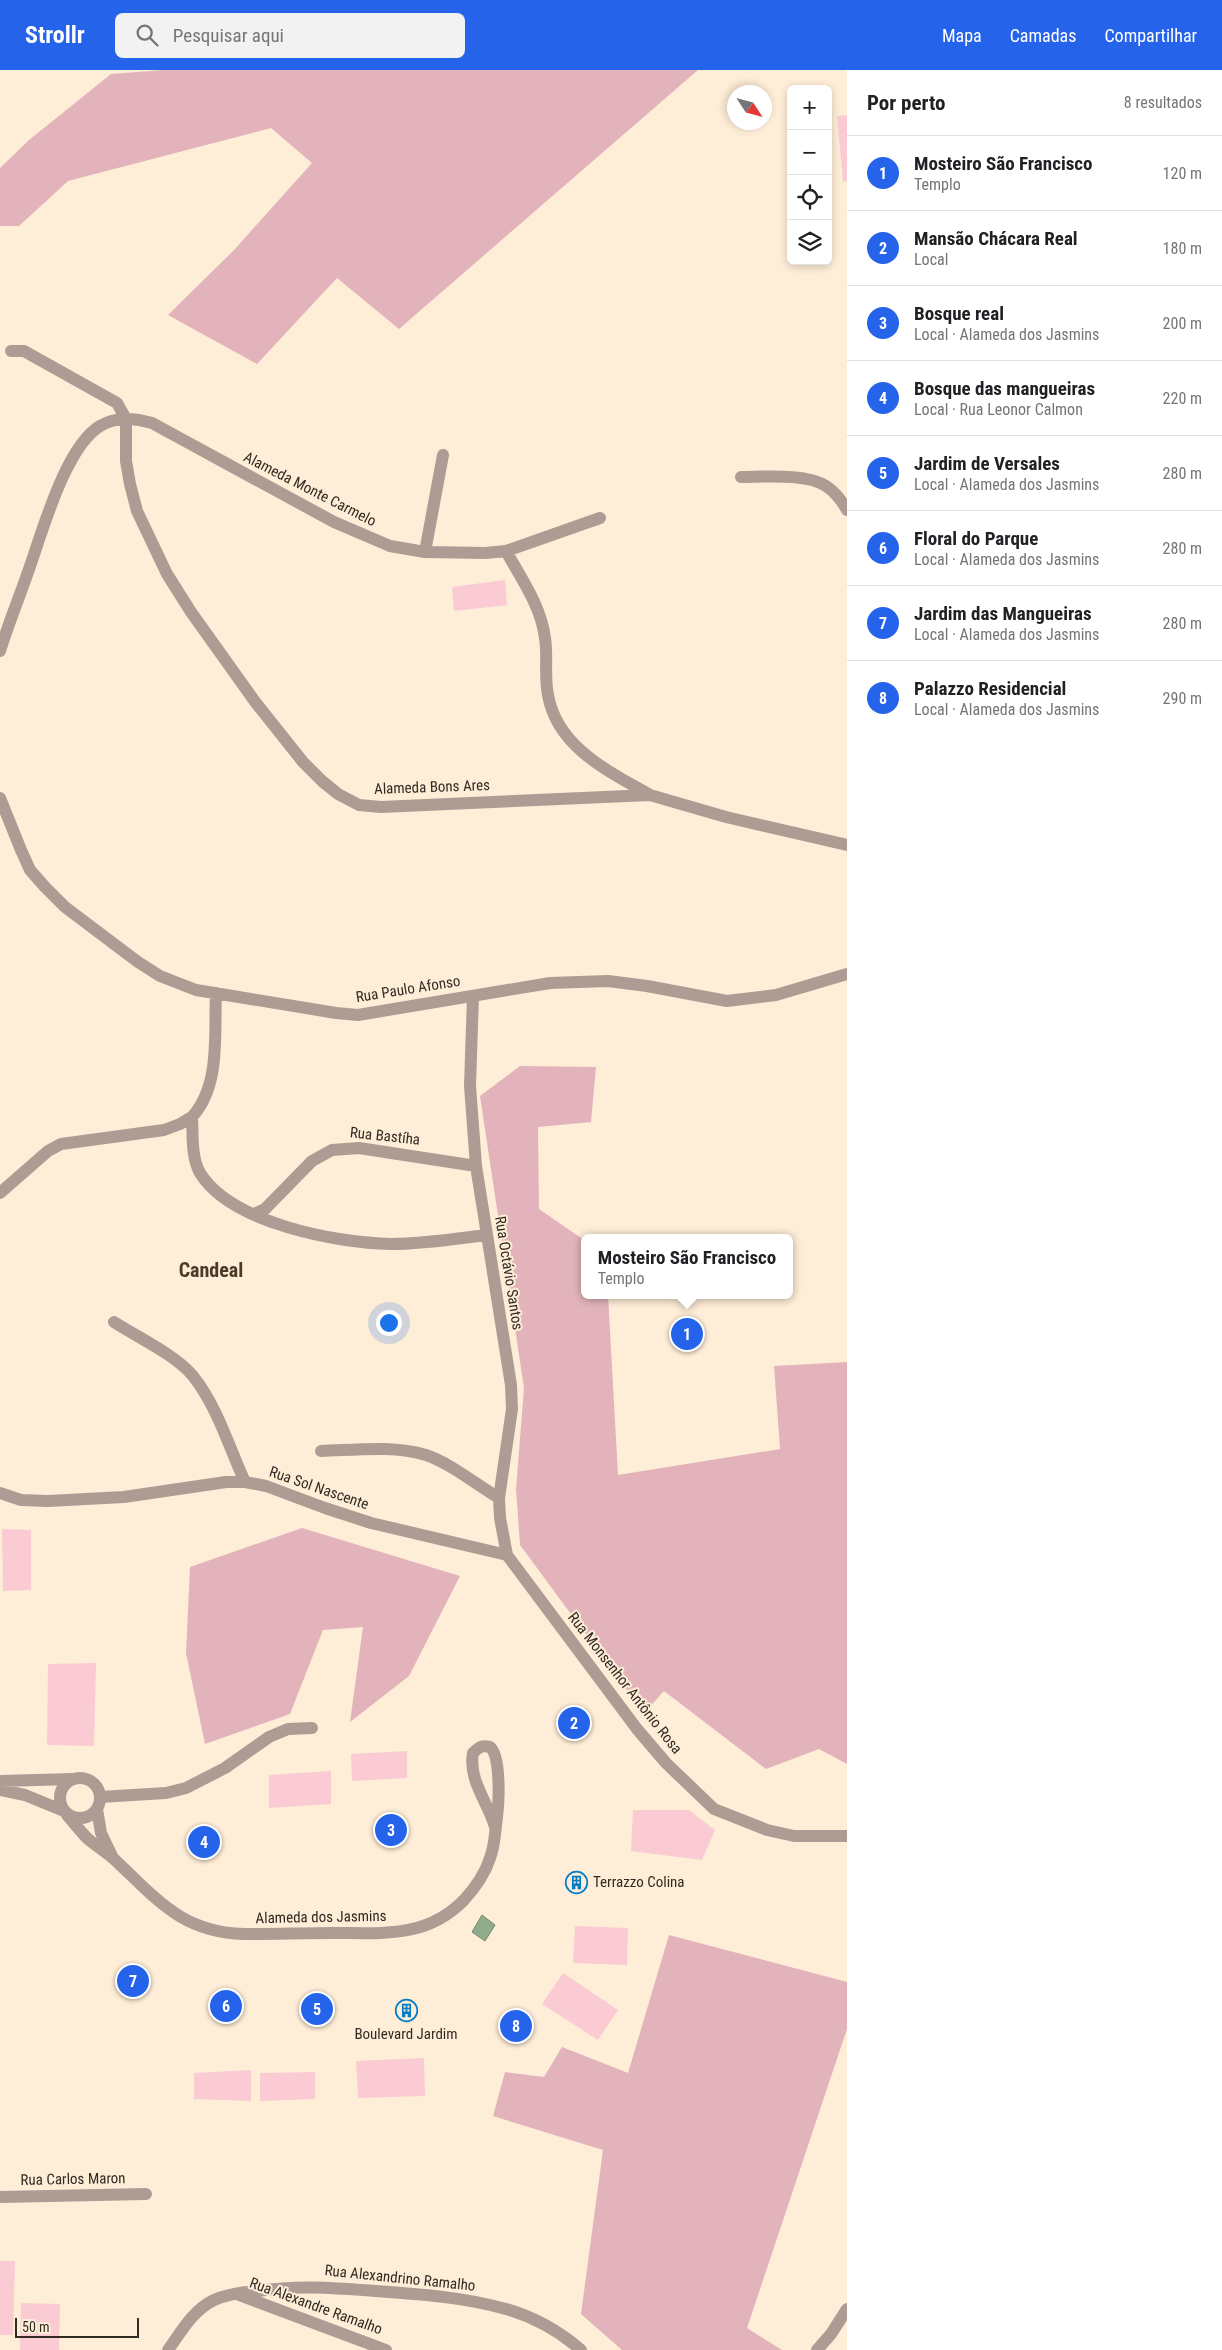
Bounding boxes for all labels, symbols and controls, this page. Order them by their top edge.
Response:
search box [115,13,465,58]
text: Strollr [25,21,85,49]
icon: search [133,21,161,49]
text: Pesquisar aqui [173,24,284,47]
text: Mapa [942,25,982,46]
text: Camadas [1010,25,1076,46]
text: Compartilhar [1104,25,1197,46]
north arrow [727,85,772,130]
map controls [787,85,832,265]
button: + [787,85,832,130]
text: Por perto [867,91,946,115]
text: 8 resultados [1124,93,1202,112]
button: − [787,130,832,175]
text: Mosteiro São Francisco [914,152,1093,175]
text: 1 [879,164,887,183]
text: 120 m [1163,164,1202,183]
button: locate [787,175,832,220]
text: Templo [914,175,961,194]
button: layers [787,220,832,265]
text: Mansão Chácara Real [914,227,1078,250]
text: 2 [879,239,887,258]
text: 180 m [1163,239,1202,258]
text: Local [914,250,948,269]
text: Bosque real [914,302,1004,325]
text: 3 [879,314,887,333]
text: 200 m [1163,314,1202,333]
text: Local · Alameda dos Jasmins [914,325,1099,344]
text: Bosque das mangueiras [914,377,1095,400]
text: 4 [879,389,887,408]
text: 220 m [1163,389,1202,408]
text: Local · Rua Leonor Calmon [914,400,1083,419]
street label: Alameda Monte Carmelo [241,448,379,530]
text: Jardim de Versales [914,452,1060,475]
text: 5 [879,464,887,483]
text: 280 m [1163,464,1202,483]
text: Local · Alameda dos Jasmins [914,475,1099,494]
text: Floral do Parque [914,527,1038,550]
text: 6 [879,539,887,558]
text: 280 m [1163,539,1202,558]
text: Local · Alameda dos Jasmins [914,550,1099,569]
text: Jardim das Mangueiras [914,602,1092,625]
text: 7 [879,614,887,633]
text: 280 m [1163,614,1202,633]
text: Local · Alameda dos Jasmins [914,625,1099,644]
text: Palazzo Residencial [914,677,1066,700]
text: 8 [879,689,887,708]
text: 290 m [1163,689,1202,708]
text: Local · Alameda dos Jasmins [914,700,1099,719]
street label: Alameda Bons Ares [374,776,490,798]
street label: Rua Paulo Afonso [354,972,462,1006]
street label: Rua Bastíha [349,1123,421,1149]
street label: Rua Octávio Santos [491,1215,527,1331]
popup [581,1234,793,1299]
text: Mosteiro São Francisco [598,1246,776,1269]
district label: Candeal [179,1258,243,1282]
text: Templo [598,1269,644,1288]
your location [376,1310,402,1336]
pin: 1 [671,1315,703,1353]
street label: Rua Sol Nascente [267,1463,371,1513]
street label: Rua Monsenhor Antônio Rosa [564,1609,686,1757]
pin: 2 [558,1704,590,1742]
pin: 3 [375,1811,407,1849]
pin: 4 [188,1823,220,1861]
building icon: Terrazzo Colina [565,1870,589,1894]
place label: Terrazzo Colina [593,1873,685,1891]
street label: Alameda dos Jasmins [255,1907,387,1927]
pin: 7 [117,1962,149,2000]
pin: 6 [210,1987,242,2025]
pin: 5 [301,1990,333,2028]
building icon: Boulevard Jardim [394,1999,418,2023]
pin: 8 [500,2007,532,2045]
place label: Boulevard Jardim [354,2025,458,2043]
street label: Rua Carlos Maron [20,2169,126,2189]
street label: Rua Alexandrino Ramalho [324,2261,476,2295]
street label: Rua Alexandre Ramalho [247,2274,385,2338]
scale bar [15,2315,139,2338]
text: 50 m [22,2319,50,2335]

